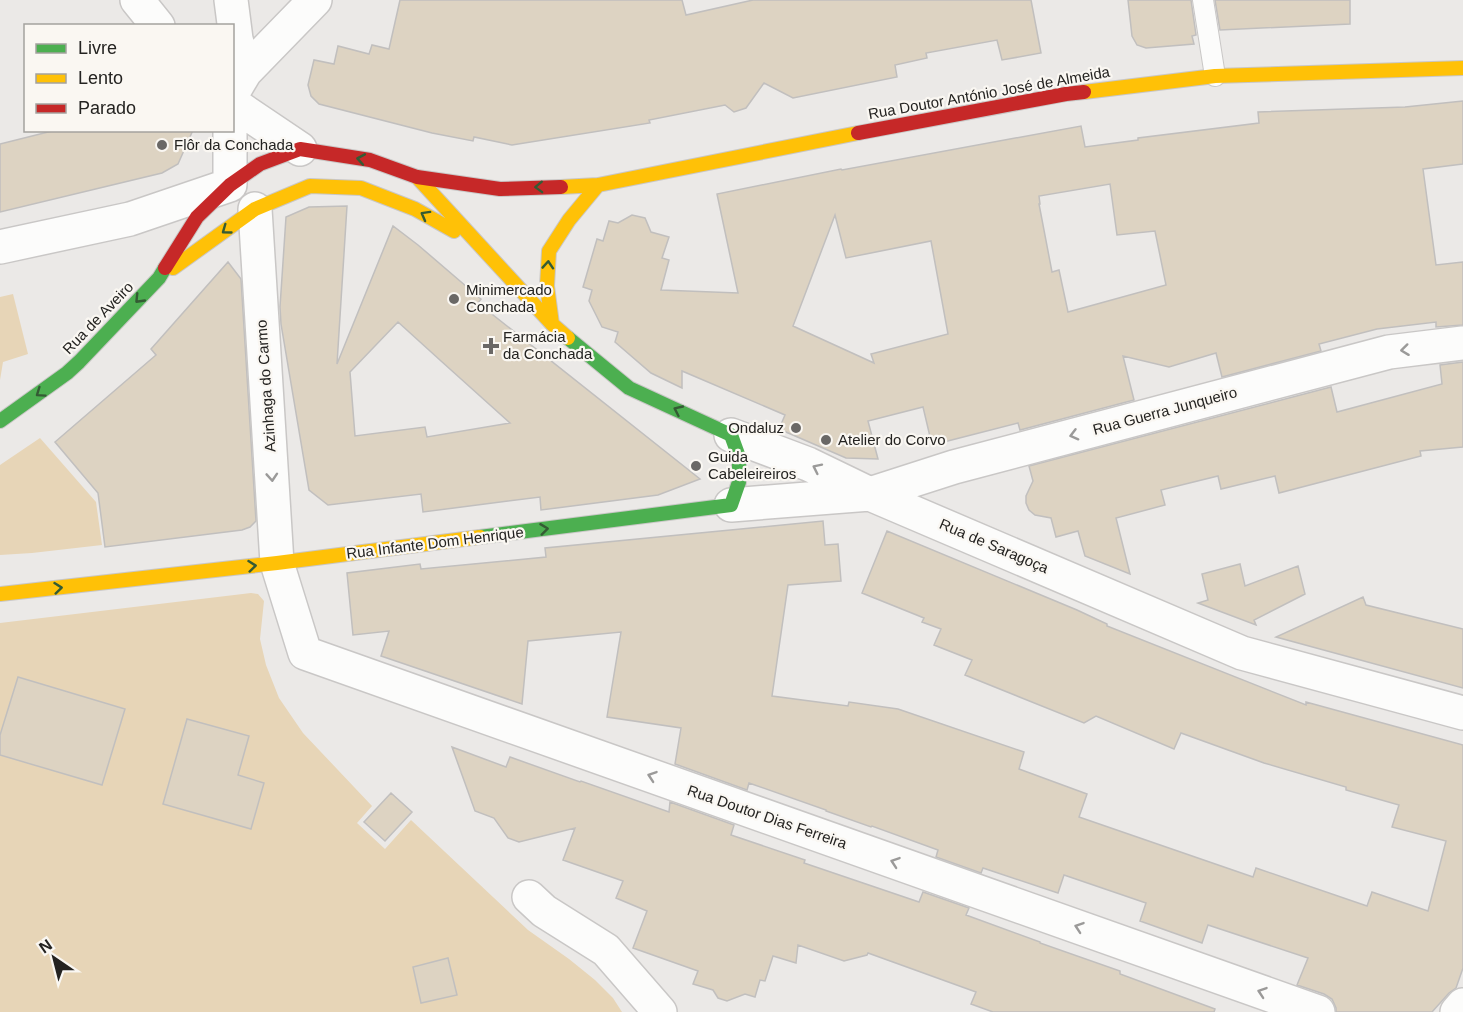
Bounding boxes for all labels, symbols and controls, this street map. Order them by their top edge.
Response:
legend [24,24,234,132]
text: Livre [78,38,117,58]
street label: Rua Doutor António José de Almeida [867,63,1112,122]
text: Lento [78,68,123,88]
text: Parado [78,98,136,118]
place label: Flôr da Conchada [174,136,294,153]
marker: Flôr da Conchada [155,138,169,152]
one-way arrow [357,153,367,166]
one-way arrow [535,181,544,194]
one-way arrow [421,211,431,222]
one-way arrow [221,223,232,234]
one-way arrow [541,261,554,270]
street label: Rua de Aveiro [59,278,136,357]
place label: Minimercado Conchada [466,281,552,315]
one-way arrow [136,291,147,302]
marker: Minimercado Conchada [447,292,461,306]
street label: Azinhaga do Carmo [252,319,279,453]
place label: Farmácia da Conchada [503,328,593,362]
marker: Farmácia da Conchada [484,339,498,353]
one-way arrow [1400,343,1409,355]
street label: Rua Guerra Junqueiro [1091,383,1239,438]
one-way arrow [36,385,47,396]
one-way arrow [674,405,685,417]
place label: Ondaluz [728,419,784,436]
marker: Ondaluz [789,421,803,435]
one-way arrow [1069,428,1079,441]
place label: Atelier do Corvo [838,431,946,448]
marker: Atelier do Corvo [819,433,833,447]
place label: Guida Cabeleireiros [708,448,796,482]
marker: Guida Cabeleireiros [689,459,703,473]
one-way arrow [813,464,824,476]
one-way arrow [265,472,278,481]
street label: Rua de Saragoça [937,515,1052,576]
street label: Rua Infante Dom Henrique [345,523,525,562]
one-way arrow [539,523,548,536]
one-way arrow [247,560,256,573]
one-way arrow [54,582,63,594]
one-way arrow [647,771,658,784]
street label: Rua Doutor Dias Ferreira [685,781,850,852]
one-way arrow [890,857,901,870]
one-way arrow [1074,922,1085,935]
north arrow [24,928,84,988]
text: N [36,936,55,956]
one-way arrow [1258,987,1268,1000]

